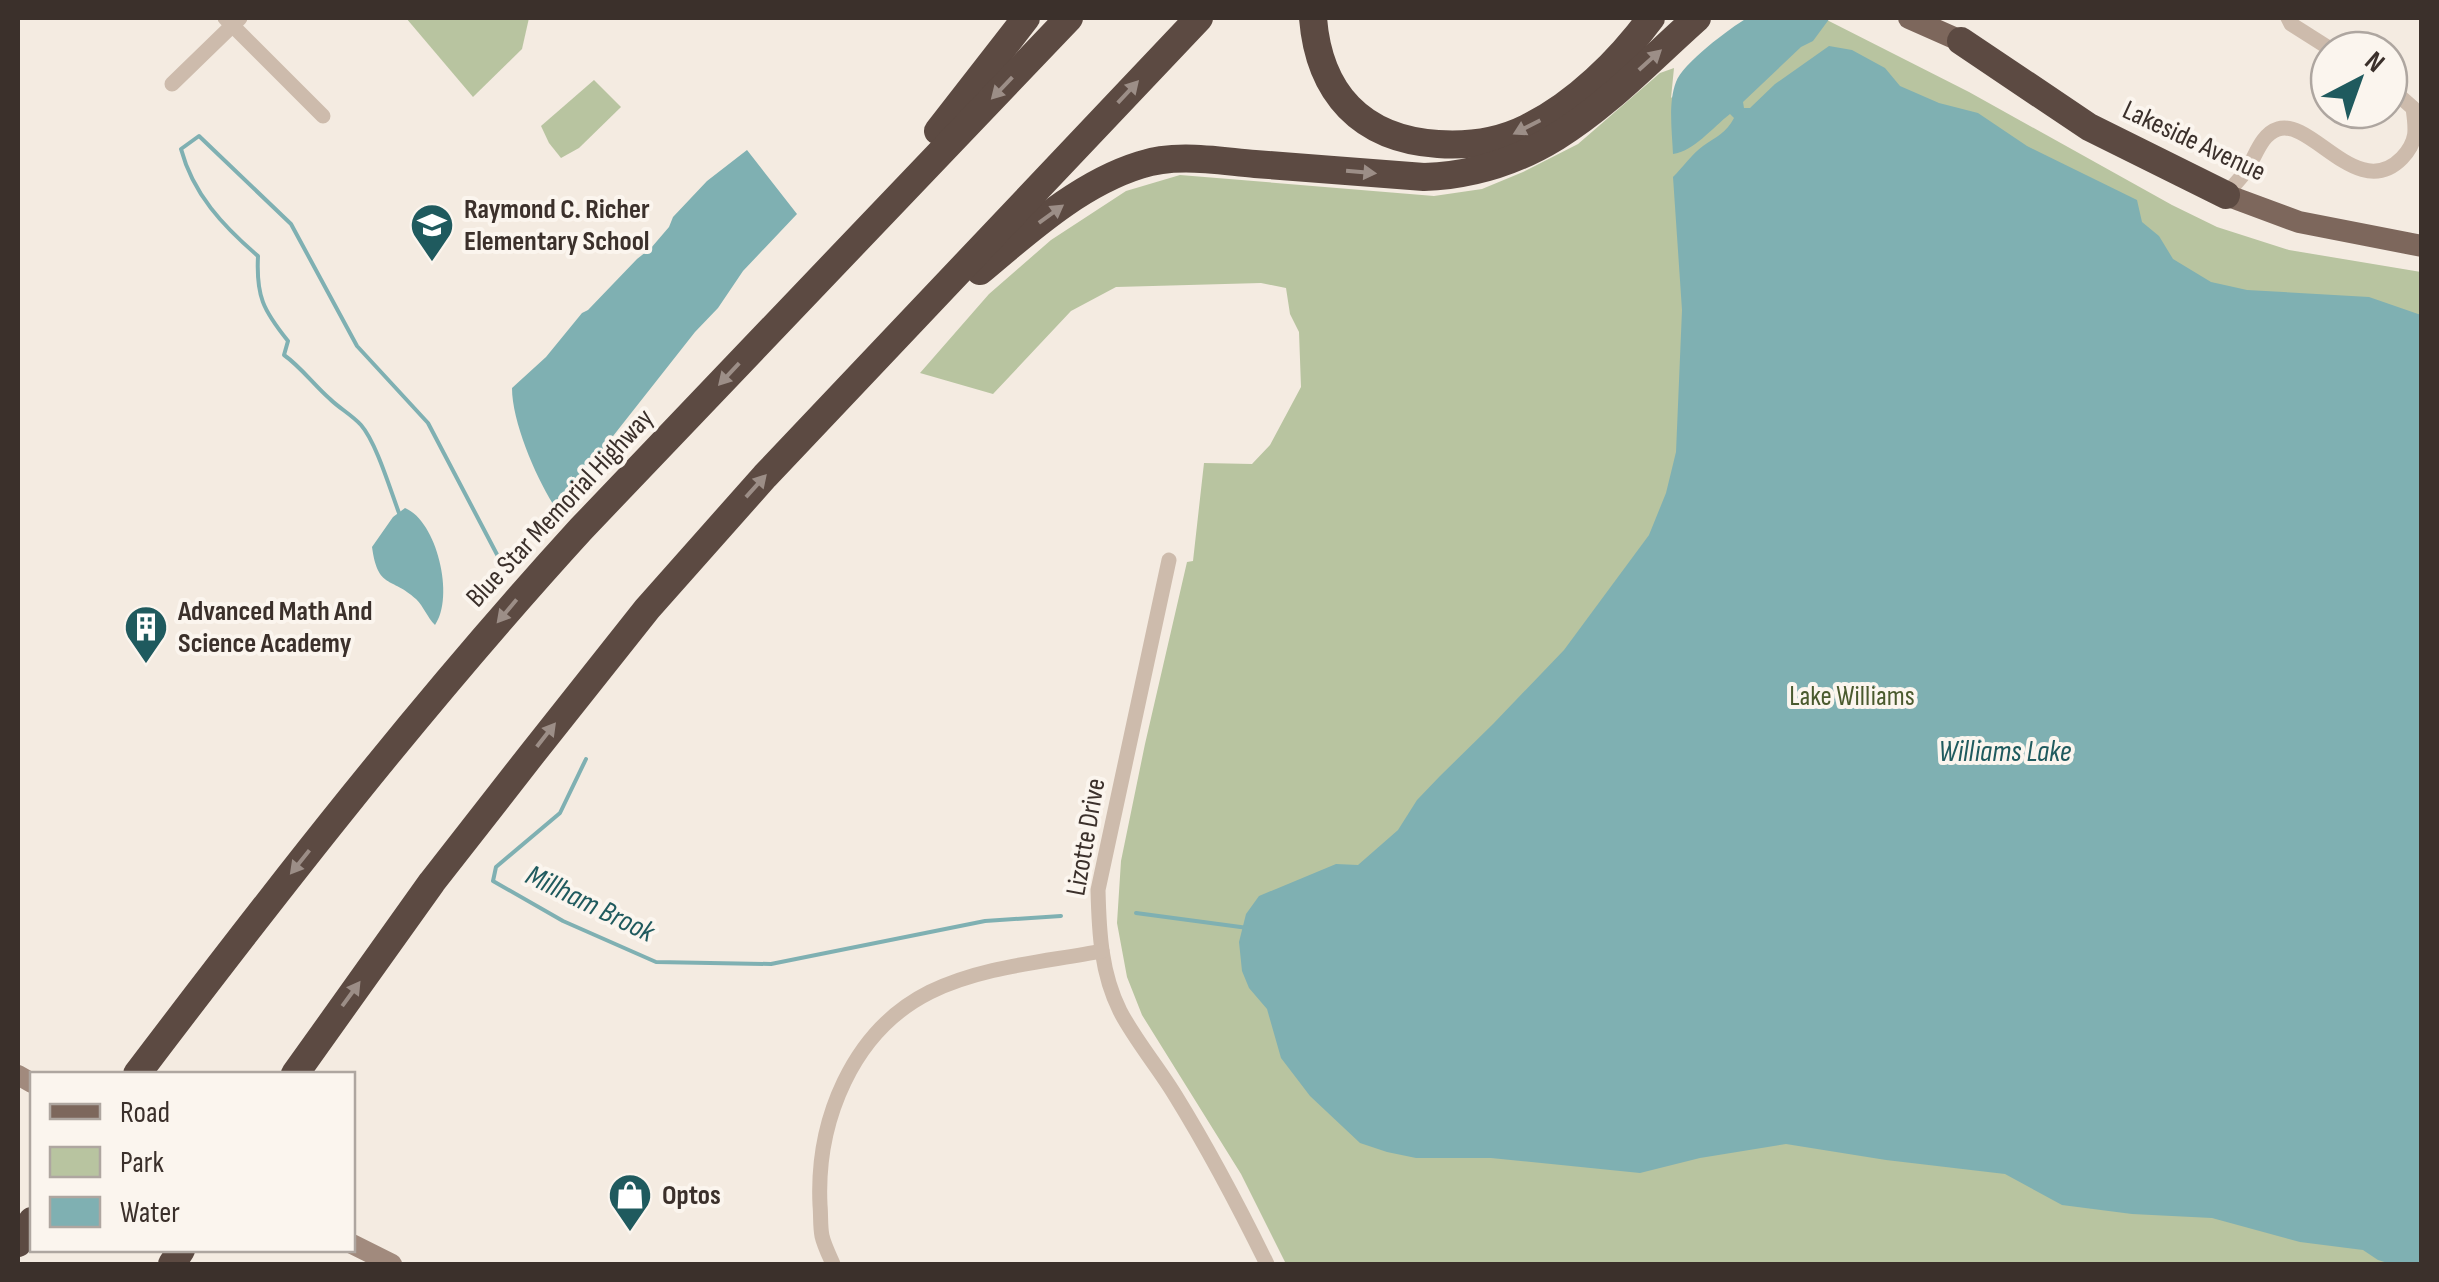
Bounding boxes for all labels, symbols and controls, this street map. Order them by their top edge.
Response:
north arrow [2309,30,2409,130]
text: N [2358,45,2391,80]
one-way arrow [1638,49,1662,72]
one-way arrow [990,76,1013,100]
one-way arrow [1116,81,1139,105]
street label: Lakeside Avenue [2117,94,2271,188]
one-way arrow [1512,118,1541,135]
one-way arrow [1346,165,1378,181]
place label: Raymond C. Richer Elementary School [464,193,650,258]
school or university icon: Raymond C. Richer Elementary School [409,202,455,263]
one-way arrow [1038,205,1064,225]
one-way arrow [718,362,741,386]
street label: Blue Star Memorial Highway [460,402,661,614]
one-way arrow [744,474,766,499]
place label: Advanced Math And Science Academy [177,595,372,660]
one-way arrow [496,598,518,623]
building icon: Advanced Math And Science Academy [123,604,169,665]
park label: Lake Williams [1789,680,1915,713]
one-way arrow [535,722,556,748]
water label: Williams Lake [1939,734,2072,770]
street label: Lizotte Drive [1059,776,1113,898]
one-way arrow [290,849,311,875]
water label: Millham Brook [520,857,661,951]
one-way arrow [341,981,360,1008]
legend [30,1072,355,1252]
text: Road [120,1095,170,1131]
text: Park [120,1145,164,1181]
shop icon: Optos [607,1172,653,1233]
place label: Optos [662,1179,721,1212]
text: Water [120,1195,180,1231]

